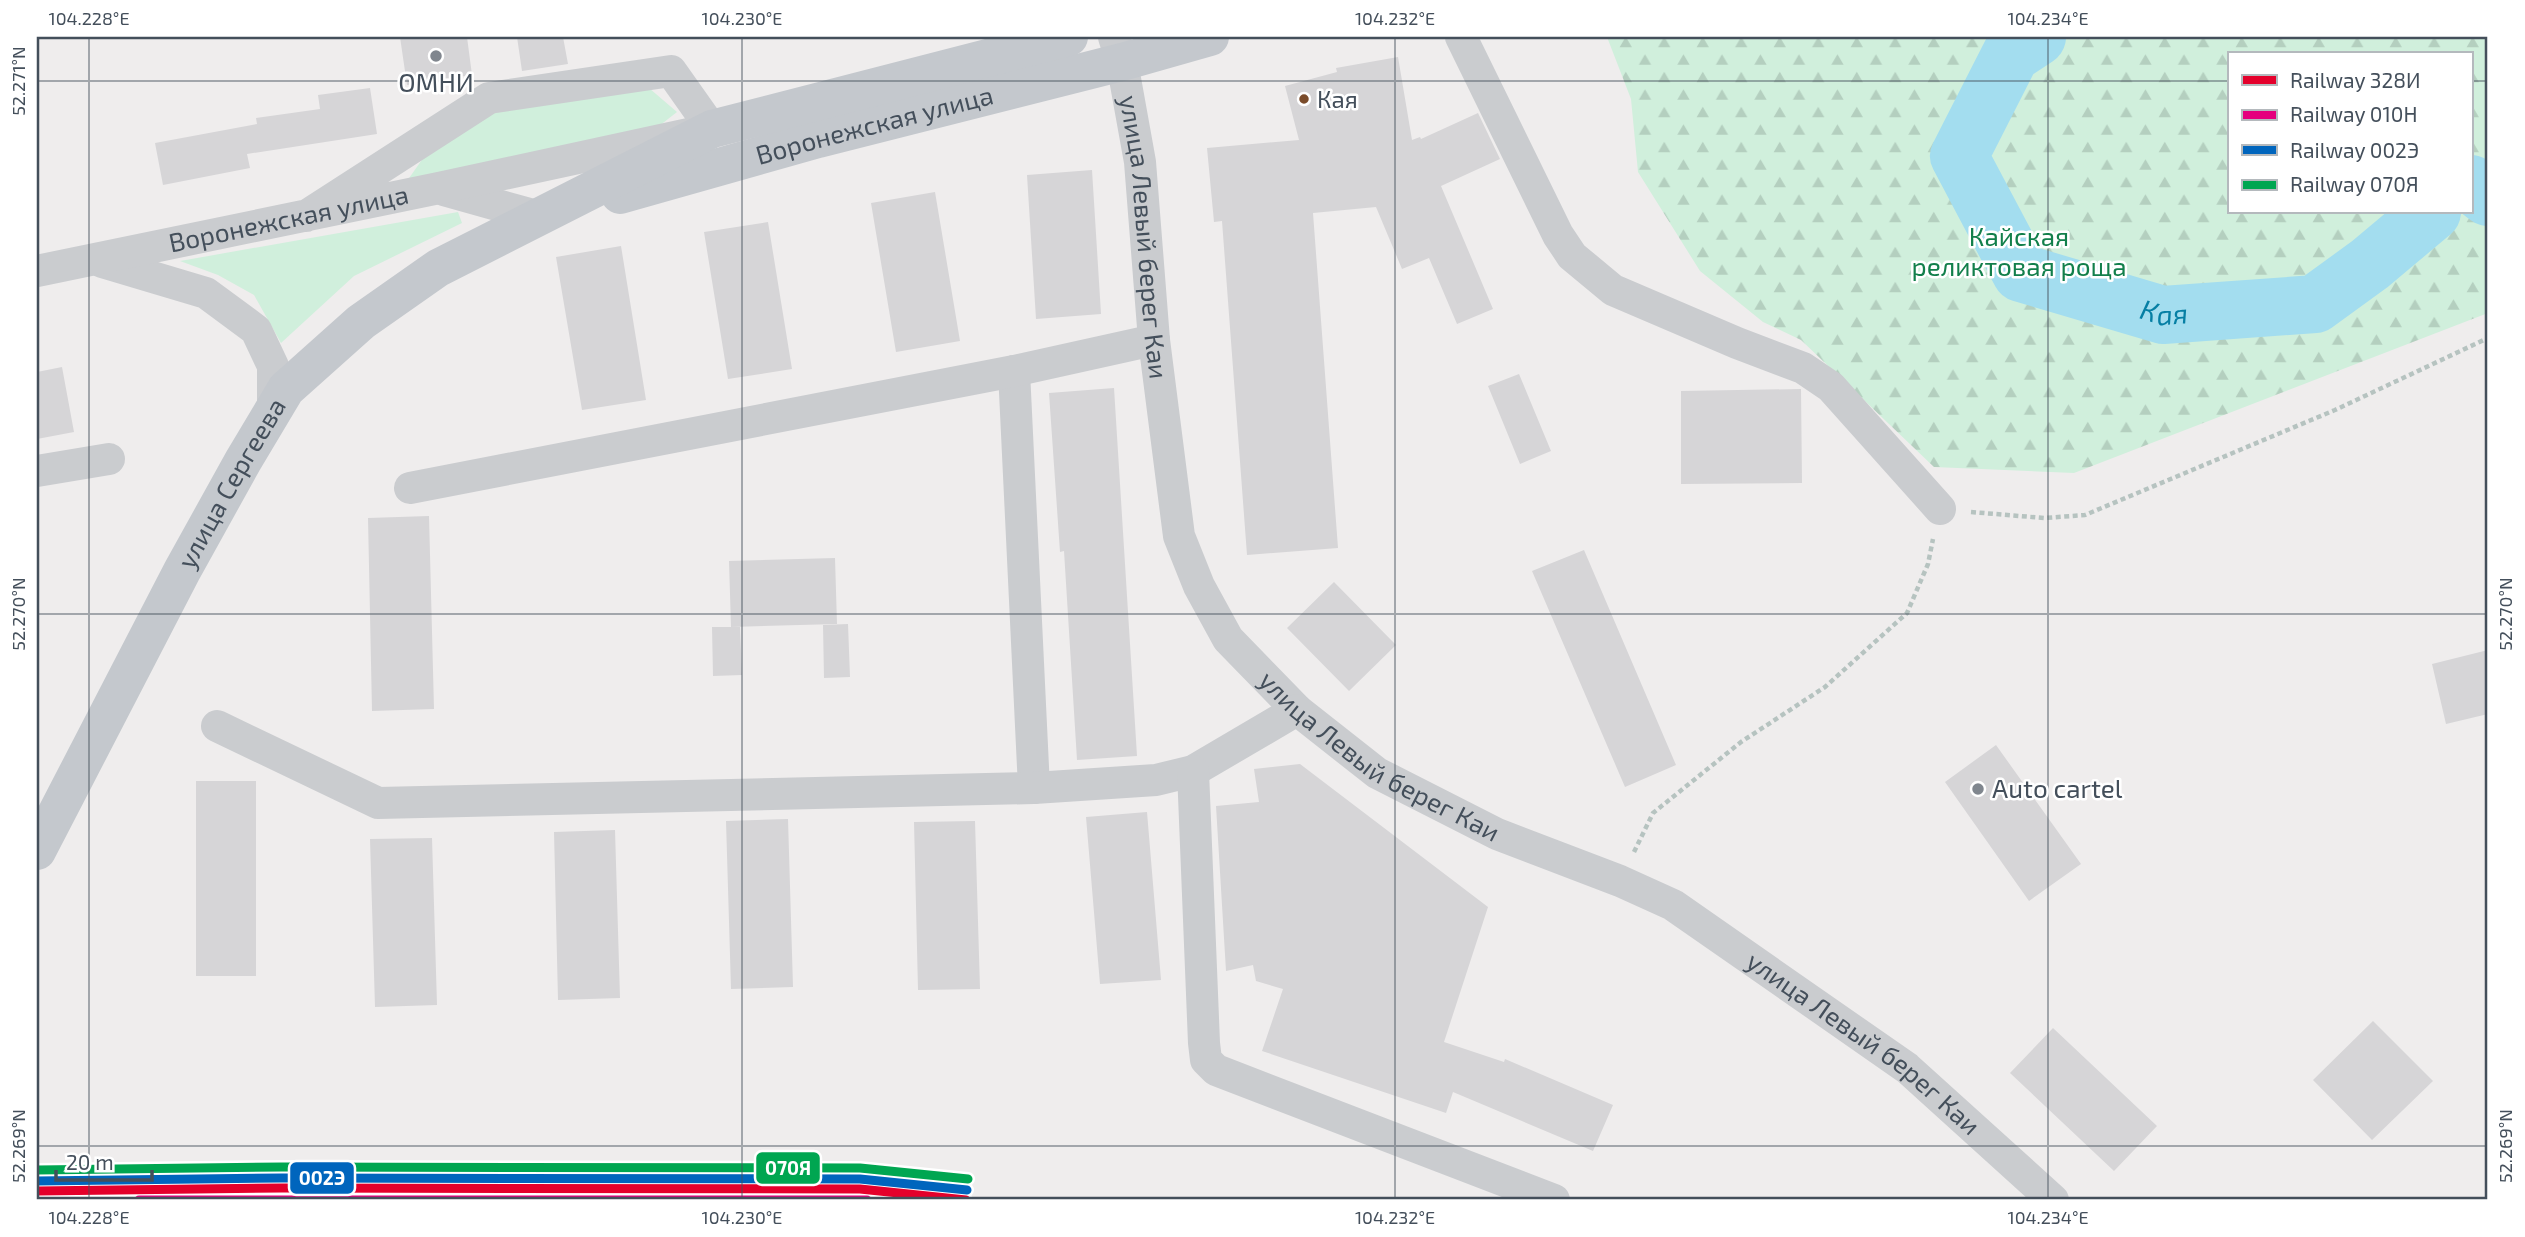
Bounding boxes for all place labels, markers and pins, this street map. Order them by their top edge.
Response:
marker: ОМНИ [428,48,444,64]
place label: ОМНИ [398,66,474,97]
place label: Кая [1317,84,1358,113]
marker: Кая [1297,92,1311,106]
place label: Auto cartel [1992,772,2123,803]
marker: Auto cartel [1970,781,1986,797]

